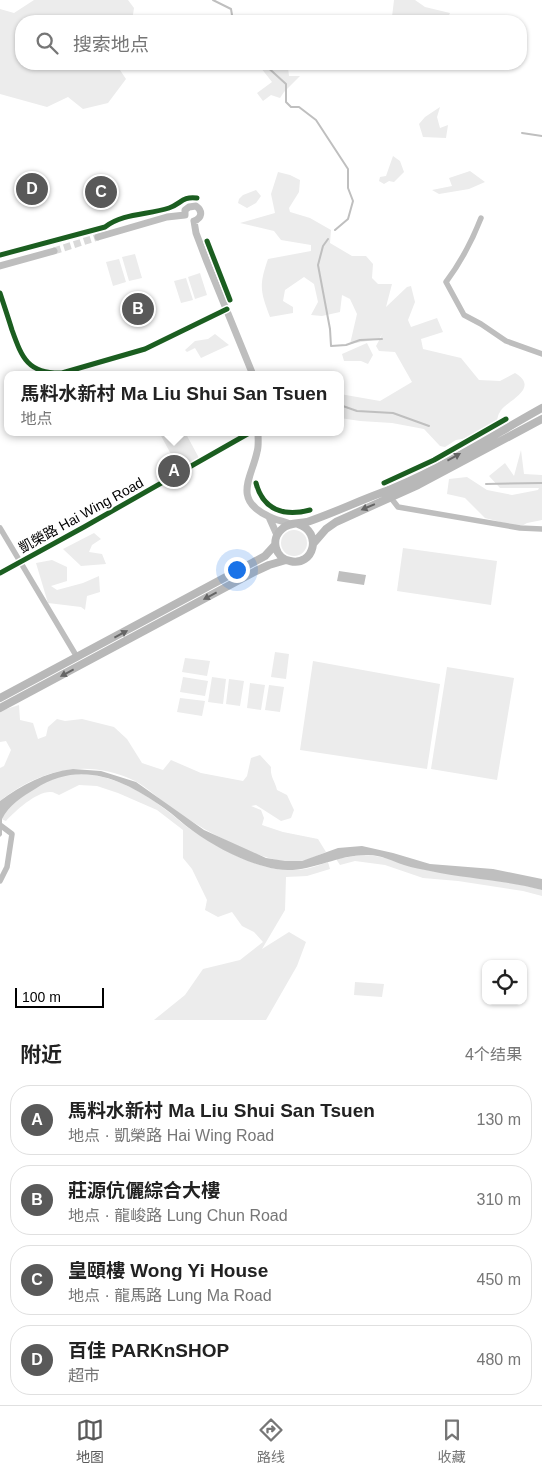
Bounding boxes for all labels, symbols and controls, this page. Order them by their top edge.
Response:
search box [15,15,527,70]
icon: search [33,29,61,57]
text: 搜索地点 [73,34,149,55]
pin: D [16,170,48,208]
pin: C [85,173,117,211]
pin: B [122,290,154,328]
popup [4,371,344,436]
text: 馬料水新村 Ma Liu Shui San Tsuen [21,383,327,404]
text: 地点 [21,410,53,427]
pin: A [158,452,190,490]
one-way arrow [447,453,462,461]
street label: 凱榮路 Hai Wing Road [16,474,146,556]
one-way arrow [361,504,376,512]
your location [224,557,250,583]
one-way arrow [203,592,218,600]
one-way arrow [114,630,127,639]
one-way arrow [60,669,75,677]
map controls [482,960,527,1005]
button: locate [482,960,527,1005]
scale bar [15,985,104,1008]
text: 100 m [22,989,61,1005]
text: 附近 [20,1043,62,1066]
text: 4个结果 [465,1046,522,1063]
text: 馬料水新村 Ma Liu Shui San Tsuen [68,1100,375,1121]
text: A [31,1111,43,1128]
text: 130 m [477,1111,521,1128]
text: 地点 · 凱榮路 Hai Wing Road [68,1127,274,1144]
text: 莊源伉儷綜合大樓 [68,1180,220,1201]
text: B [31,1191,43,1208]
text: 310 m [477,1191,521,1208]
text: 地点 · 龍峻路 Lung Chun Road [68,1207,288,1224]
text: 皇頤樓 Wong Yi House [68,1260,268,1281]
text: C [31,1271,43,1288]
text: 450 m [477,1271,521,1288]
text: 地点 · 龍馬路 Lung Ma Road [68,1287,272,1304]
text: 百佳 PARKnSHOP [68,1340,229,1361]
text: D [31,1351,43,1368]
text: 480 m [477,1351,521,1368]
text: 超市 [68,1367,100,1384]
tab: 地图 [76,1416,104,1466]
tab: 路线 [257,1416,285,1466]
tab: 收藏 [438,1416,466,1466]

